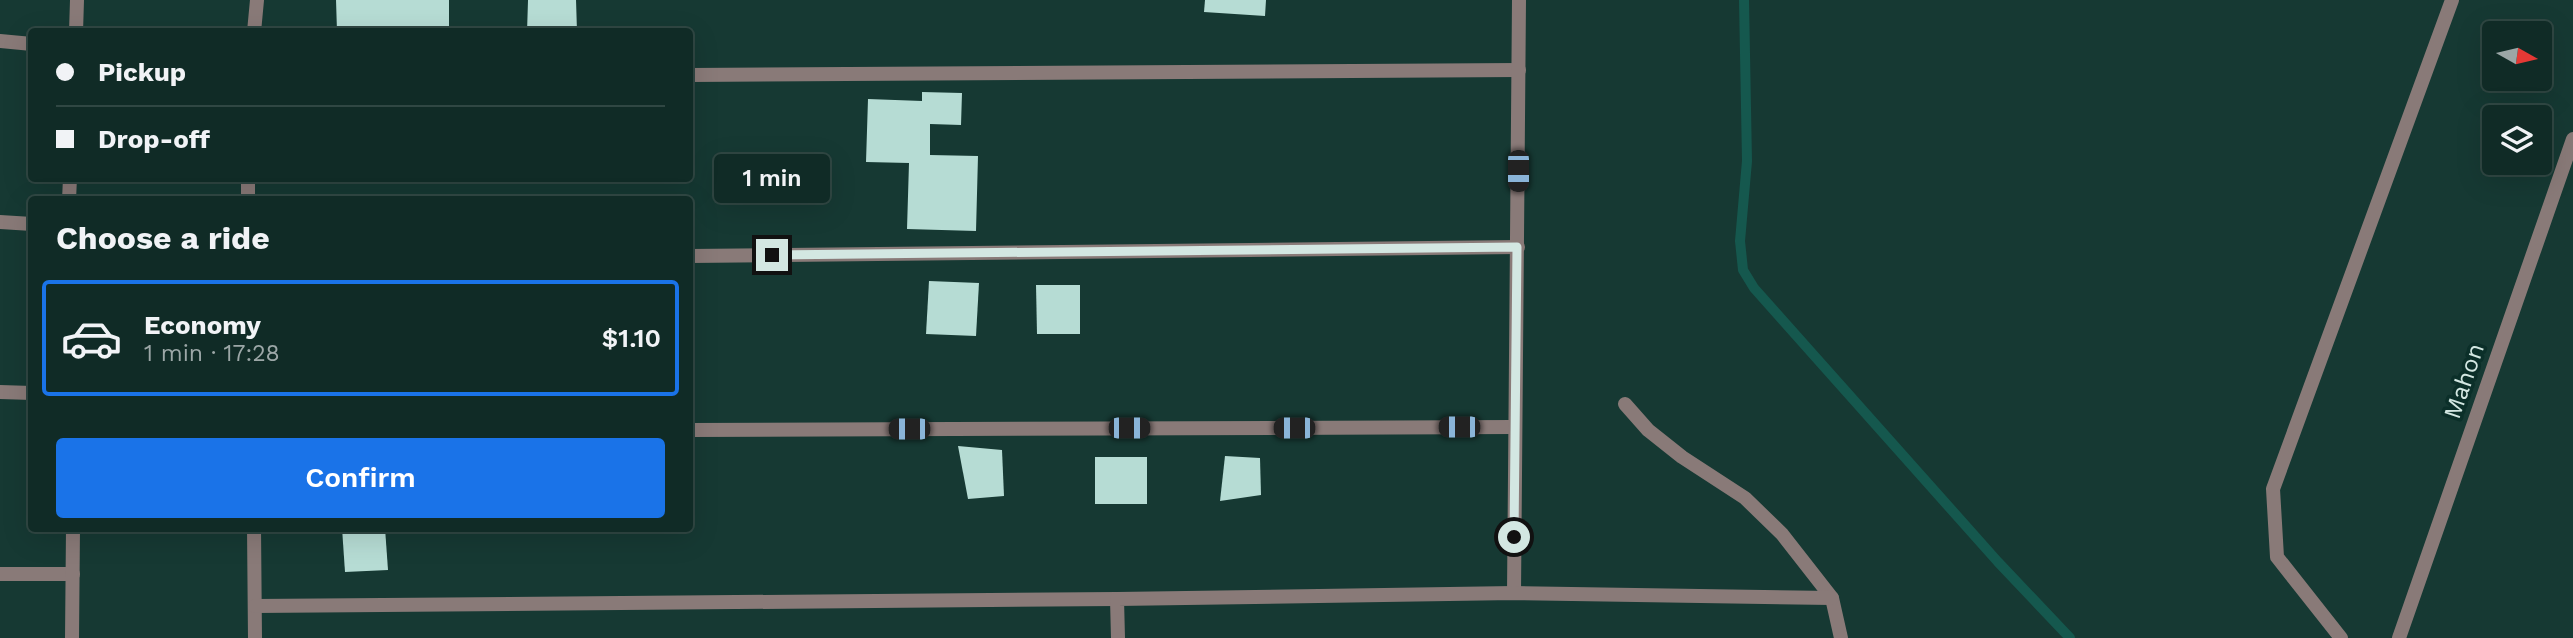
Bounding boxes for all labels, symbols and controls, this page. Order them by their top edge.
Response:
north arrow [2482,21,2552,91]
map controls [2482,21,2552,175]
text: Pickup [98,57,186,87]
button: layers [2482,105,2552,175]
text: Drop-off [98,124,210,154]
car [1508,150,1529,192]
callout: 1 min [714,154,830,202]
text: 1 min [742,165,802,192]
text: Choose a ride [56,219,270,257]
route end [756,239,788,271]
icon: car [60,307,123,370]
text: Economy [144,310,261,340]
text: $1.10 [602,323,661,353]
text: 1 min · 17:28 [144,340,280,367]
street label: Mahon [2438,340,2490,422]
car [1439,417,1481,438]
car [1109,418,1151,439]
car [1274,418,1316,439]
car [889,419,931,440]
button: Confirm [56,438,665,518]
route start [1498,521,1530,553]

